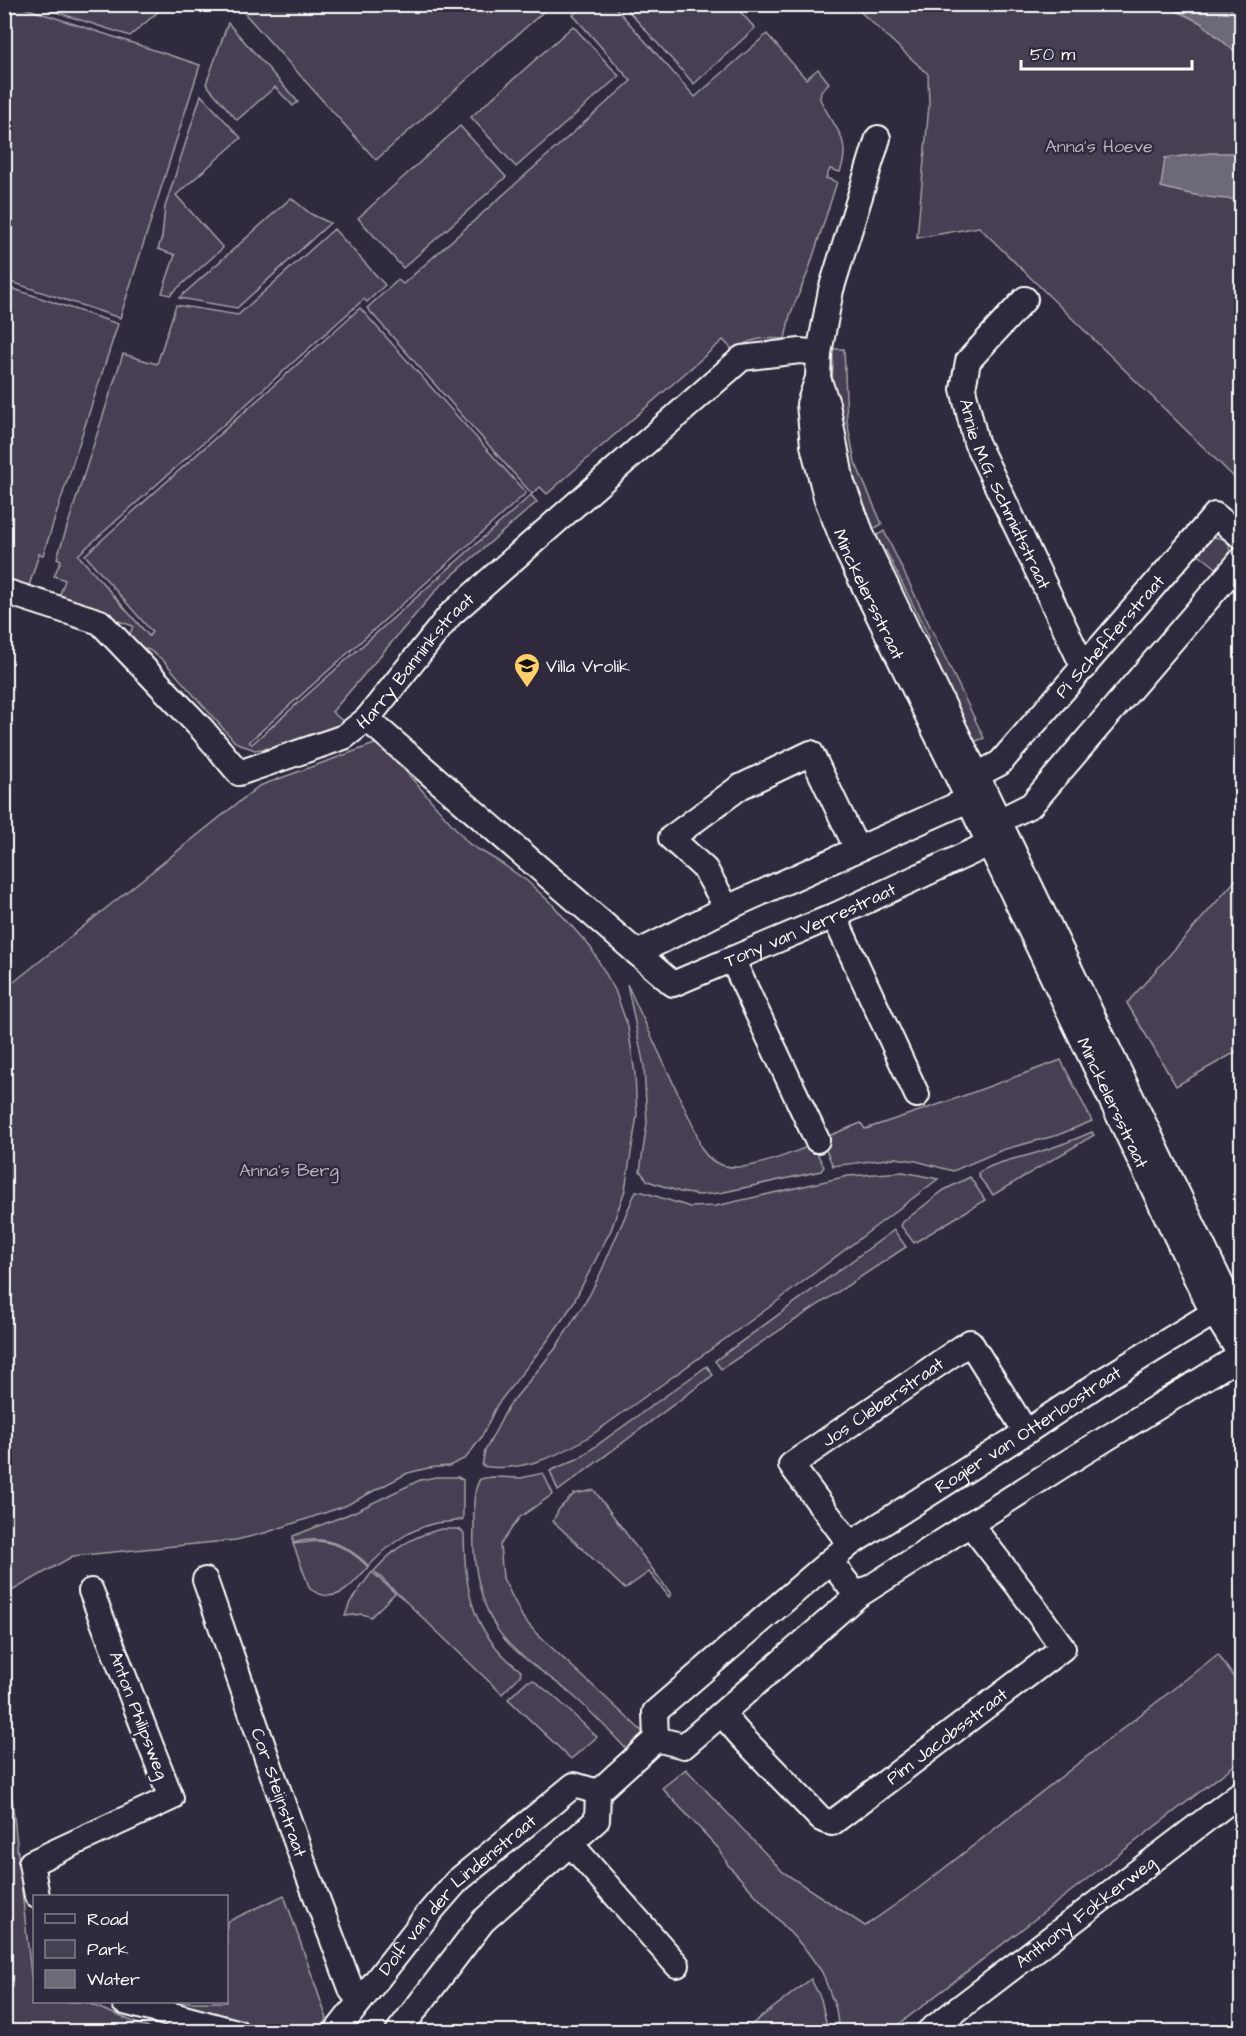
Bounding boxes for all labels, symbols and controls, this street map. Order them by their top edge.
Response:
scale bar [1021,33,1192,71]
text: 50 m [1030,42,1075,67]
park label: Anna's Hoeve [1045,134,1153,159]
street label: Annie M.G. Schmidtstraat [953,396,1057,594]
street label: Minckelersstraat [827,525,911,665]
street label: Pi Schefferstraat [1050,569,1171,704]
street label: Harry Banninkstraat [352,587,480,736]
school or university icon: Villa Vrolik [512,651,542,689]
place label: Villa Vrolik [546,654,630,679]
street label: Tony van Verrestraat [721,877,901,974]
street label: Minckelersstraat [1070,1033,1154,1173]
park label: Anna's Berg [239,1158,339,1184]
street label: Jos Cleberstraat [817,1351,950,1453]
street label: Rogier van Otterloostraat [930,1360,1127,1500]
street label: Anton Philipsweg [102,1647,174,1783]
street label: Pim Jacobsstraat [881,1682,1014,1791]
street label: Cor Steijnstraat [244,1725,313,1861]
street label: Dolf van der Lindenstraat [373,1808,542,1981]
street label: Anthony Fokkerweg [1010,1850,1162,1974]
legend [33,1895,228,2003]
text: Road [87,1907,128,1932]
text: Park [87,1937,129,1962]
text: Water [87,1967,140,1992]

